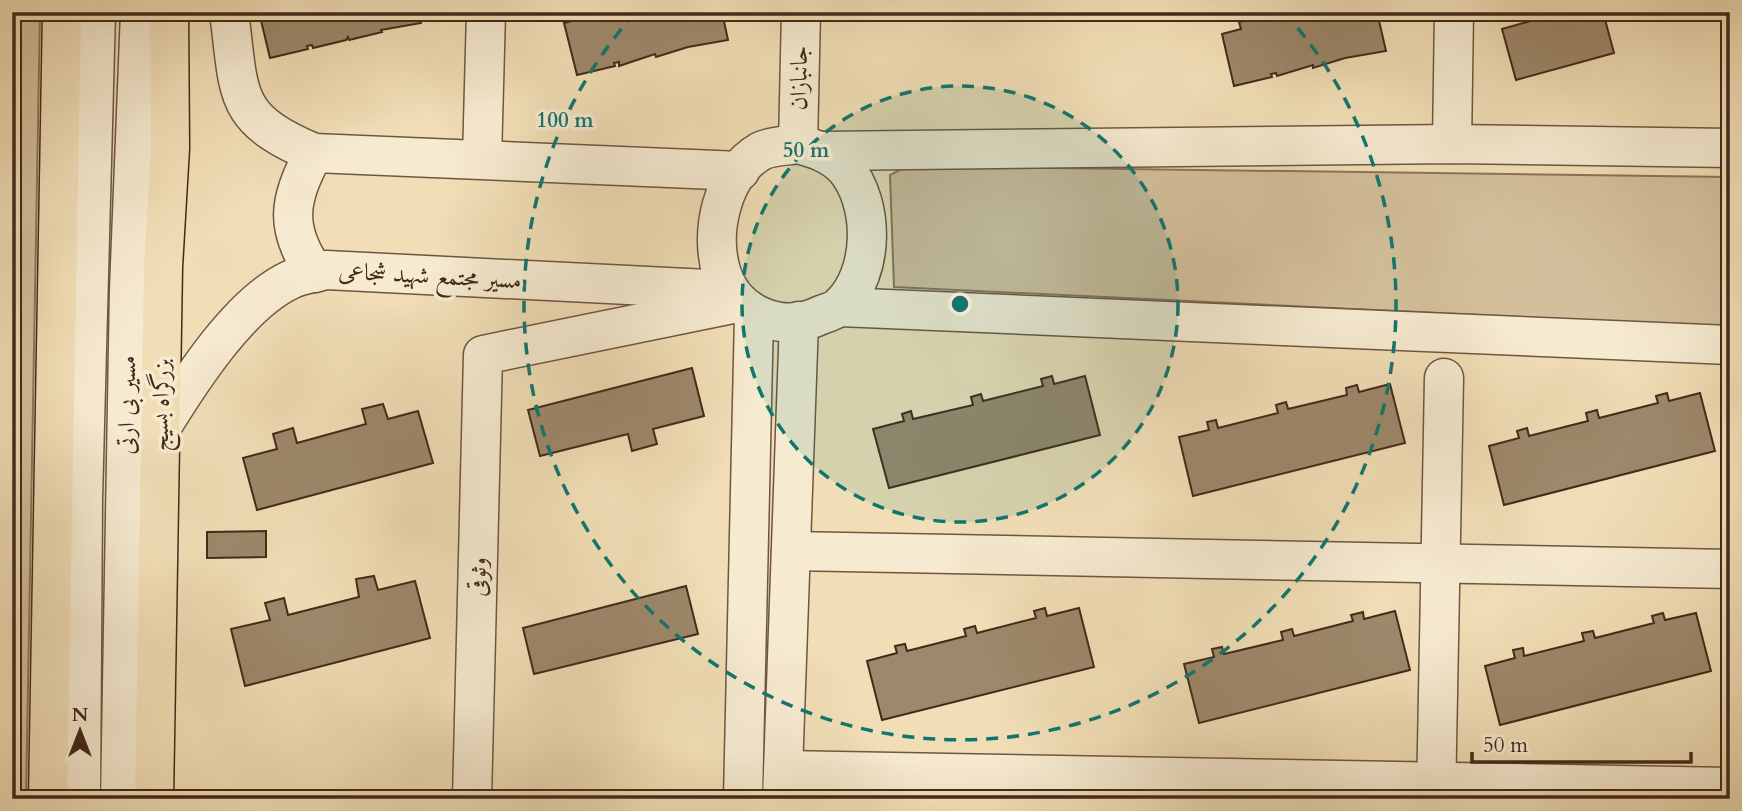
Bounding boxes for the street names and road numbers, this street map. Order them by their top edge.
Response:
street label: جانبازان [782,45,816,111]
street label: مسیر مجتمع شهید شجاعی [337,255,522,302]
street label: مسیر بی ارتی [110,355,144,455]
street label: بزرگراه بسیج [144,358,182,452]
street label: وثوقی [461,557,495,597]

